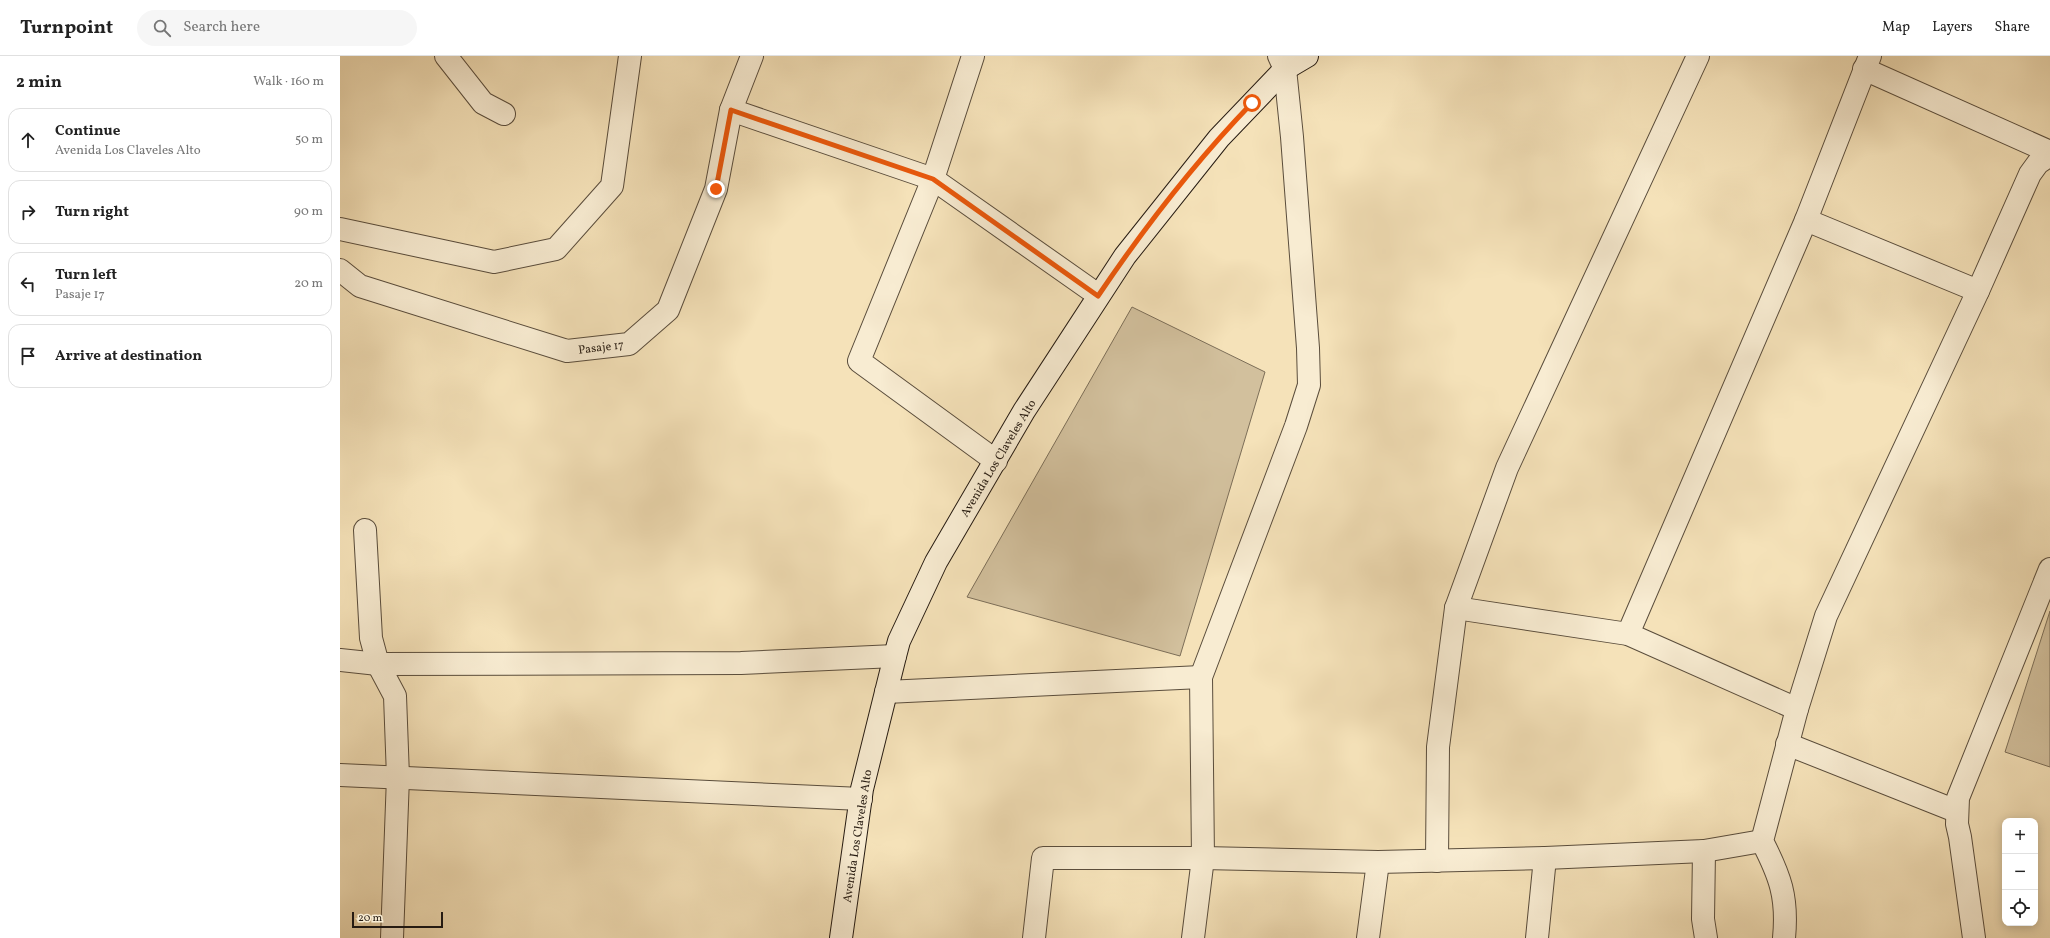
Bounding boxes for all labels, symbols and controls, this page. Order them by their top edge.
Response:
search box [137,10,417,46]
text: Turnpoint [20,15,113,41]
icon: search [151,17,173,39]
text: Search here [183,17,260,38]
text: Map [1882,18,1910,37]
text: Layers [1932,18,1972,37]
text: Share [1994,18,2030,37]
text: 2 min [16,71,62,94]
text: Walk · 160 m [253,73,324,91]
route start [1243,94,1261,112]
text: Continue [55,121,120,142]
icon: ahead [17,129,39,151]
text: 50 m [295,131,323,149]
text: Avenida Los Claveles Alto [55,142,201,160]
route end [707,180,725,198]
icon: right [17,201,39,223]
text: Turn right [55,202,129,223]
text: 90 m [294,203,323,221]
text: Turn left [55,265,117,286]
icon: left [17,273,39,295]
text: 20 m [294,275,323,293]
text: Pasaje 17 [55,286,105,304]
street label: Pasaje 17 [577,337,625,359]
icon: arrive [17,345,39,367]
text: Arrive at destination [55,346,202,367]
street label: Avenida Los Claveles Alto [957,397,1040,520]
street label: Avenida Los Claveles Alto [840,768,876,904]
map controls [2002,818,2038,926]
button: + [2002,818,2038,854]
button: − [2002,854,2038,890]
button: locate [2002,890,2038,926]
scale bar [352,910,443,929]
text: 20 m [358,911,382,926]

